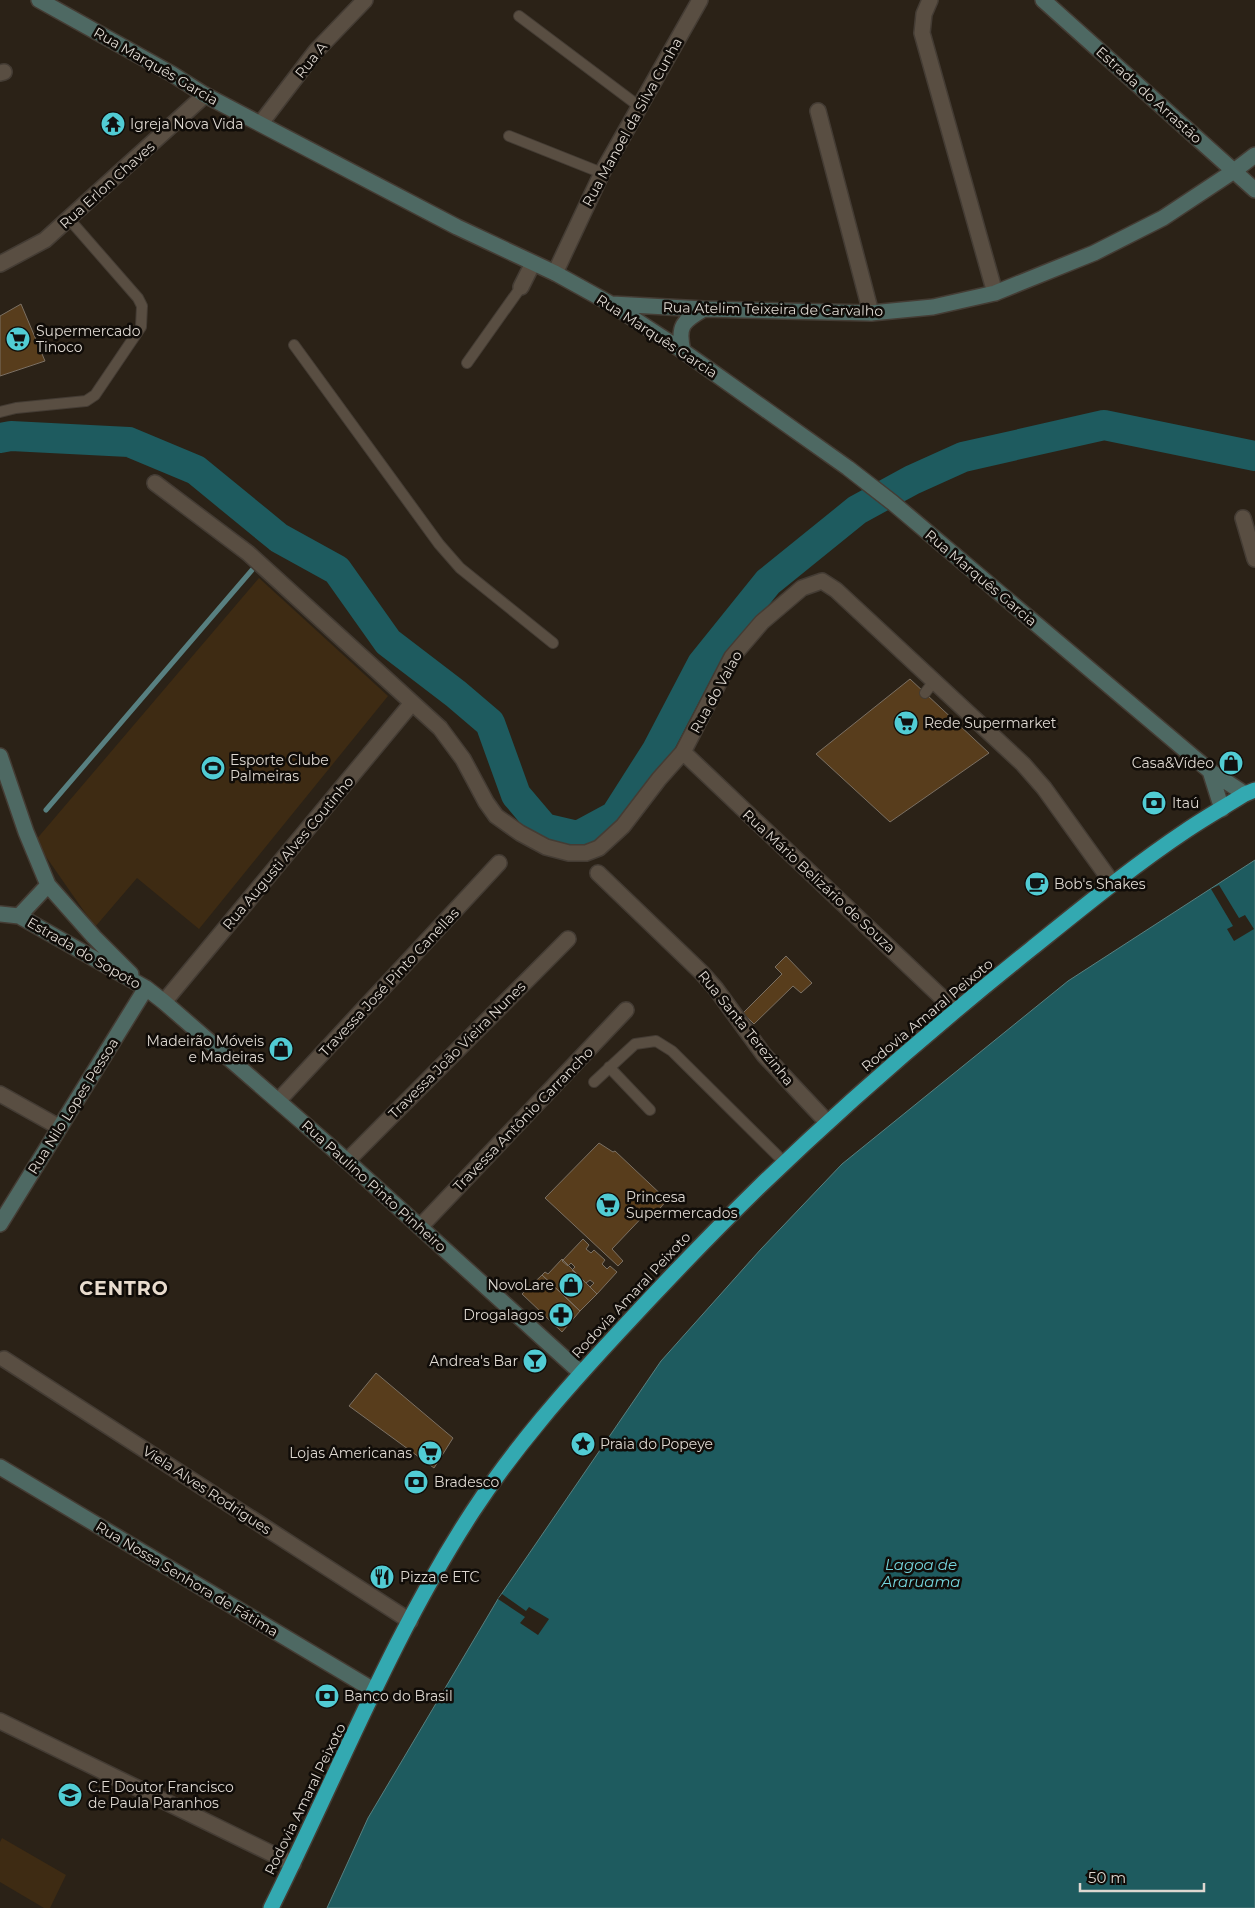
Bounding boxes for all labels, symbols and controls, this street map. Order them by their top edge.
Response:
street label: Rua Marquês Garcia [91,23,221,109]
street label: Rua Manoel da Silva Cunha [578,34,686,210]
street label: Rua A [291,37,332,82]
street label: Estrada do Arrastão [1092,43,1206,148]
temple icon: Igreja Nova Vida [100,111,126,137]
place label: Igreja Nova Vida [130,115,244,133]
street label: Rua Erlon Chaves [56,137,159,233]
street label: Rua Marquês Garcia [593,290,721,382]
street label: Rua Atelim Teixeira de Carvalho [663,298,884,320]
place label: Supermercado Tinoco [36,322,141,356]
supermarket icon: Supermercado Tinoco [5,326,31,352]
street label: Rua Marquês Garcia [921,526,1041,630]
street label: Rua do Valao [686,647,746,736]
supermarket icon: Rede Supermarket [893,710,919,736]
place label: Rede Supermarket [924,714,1057,732]
shop icon: Casa&Vídeo [1218,750,1244,776]
place label: Esporte Clube Palmeiras [230,751,329,785]
place label: Casa&Vídeo [1132,754,1214,772]
sports icon: Esporte Clube Palmeiras [200,755,226,781]
street label: Rua Augusti Alves Coutinho [218,772,358,933]
bank icon: Itaú [1141,790,1167,816]
place label: Itaú [1172,794,1199,812]
street label: Rua Mário Belizário de Souza [739,805,899,957]
cafe icon: Bob's Shakes [1024,871,1050,897]
place label: Bob's Shakes [1054,875,1146,893]
street label: Travessa José Pinto Canellas [315,904,463,1060]
street label: Estrada do Sopoto [24,913,144,993]
street label: Rodovia Amaral Peixoto [857,954,997,1075]
street label: Rua Santa Terezinha [694,967,798,1089]
street label: Travessa João Vieira Nunes [385,977,530,1122]
place label: Madeirão Móveis e Madeiras [147,1032,264,1066]
street label: Rua Nilo Lopes Pessoa [24,1035,122,1177]
shop icon: Madeirão Móveis e Madeiras [268,1036,294,1062]
street label: Travessa Antônio Carrancho [449,1043,597,1195]
street label: Rua Paulino Pinto Pinheiro [298,1116,450,1256]
place label: Princesa Supermercados [626,1188,738,1222]
supermarket icon: Princesa Supermercados [595,1192,621,1218]
street label: Rodovia Amaral Peixoto [568,1228,694,1362]
shop icon: NovoLare [558,1272,584,1298]
place label: NovoLare [487,1276,554,1294]
district label: CENTRO [79,1277,169,1300]
pharmacy icon: Drogalagos [548,1302,574,1328]
place label: Drogalagos [463,1306,544,1324]
bar icon: Andrea's Bar [522,1348,548,1374]
place label: Andrea's Bar [429,1352,518,1370]
place icon: Praia do Popeye [570,1431,596,1457]
place label: Praia do Popeye [600,1435,713,1453]
supermarket icon: Lojas Americanas [417,1440,443,1466]
street label: Viela Alves Rodrigues [139,1442,275,1538]
place label: Lojas Americanas [289,1444,412,1462]
bank icon: Bradesco [403,1469,429,1495]
place label: Bradesco [434,1473,499,1491]
street label: Rua Nossa Senhora de Fátima [92,1517,282,1641]
water label: Lagoa de Araruama [880,1555,961,1591]
restaurant icon: Pizza e ETC [369,1564,395,1590]
place label: Pizza e ETC [400,1568,479,1586]
bank icon: Banco do Brasil [314,1683,340,1709]
place label: Banco do Brasil [344,1687,453,1705]
street label: Rodovia Amaral Peixoto [260,1720,350,1878]
place label: C.E Doutor Francisco de Paula Paranhos [88,1778,234,1812]
school or university icon: C.E Doutor Francisco de Paula Paranhos [57,1782,83,1808]
scale bar [1080,1860,1204,1892]
text: 50 m [1088,1868,1126,1887]

